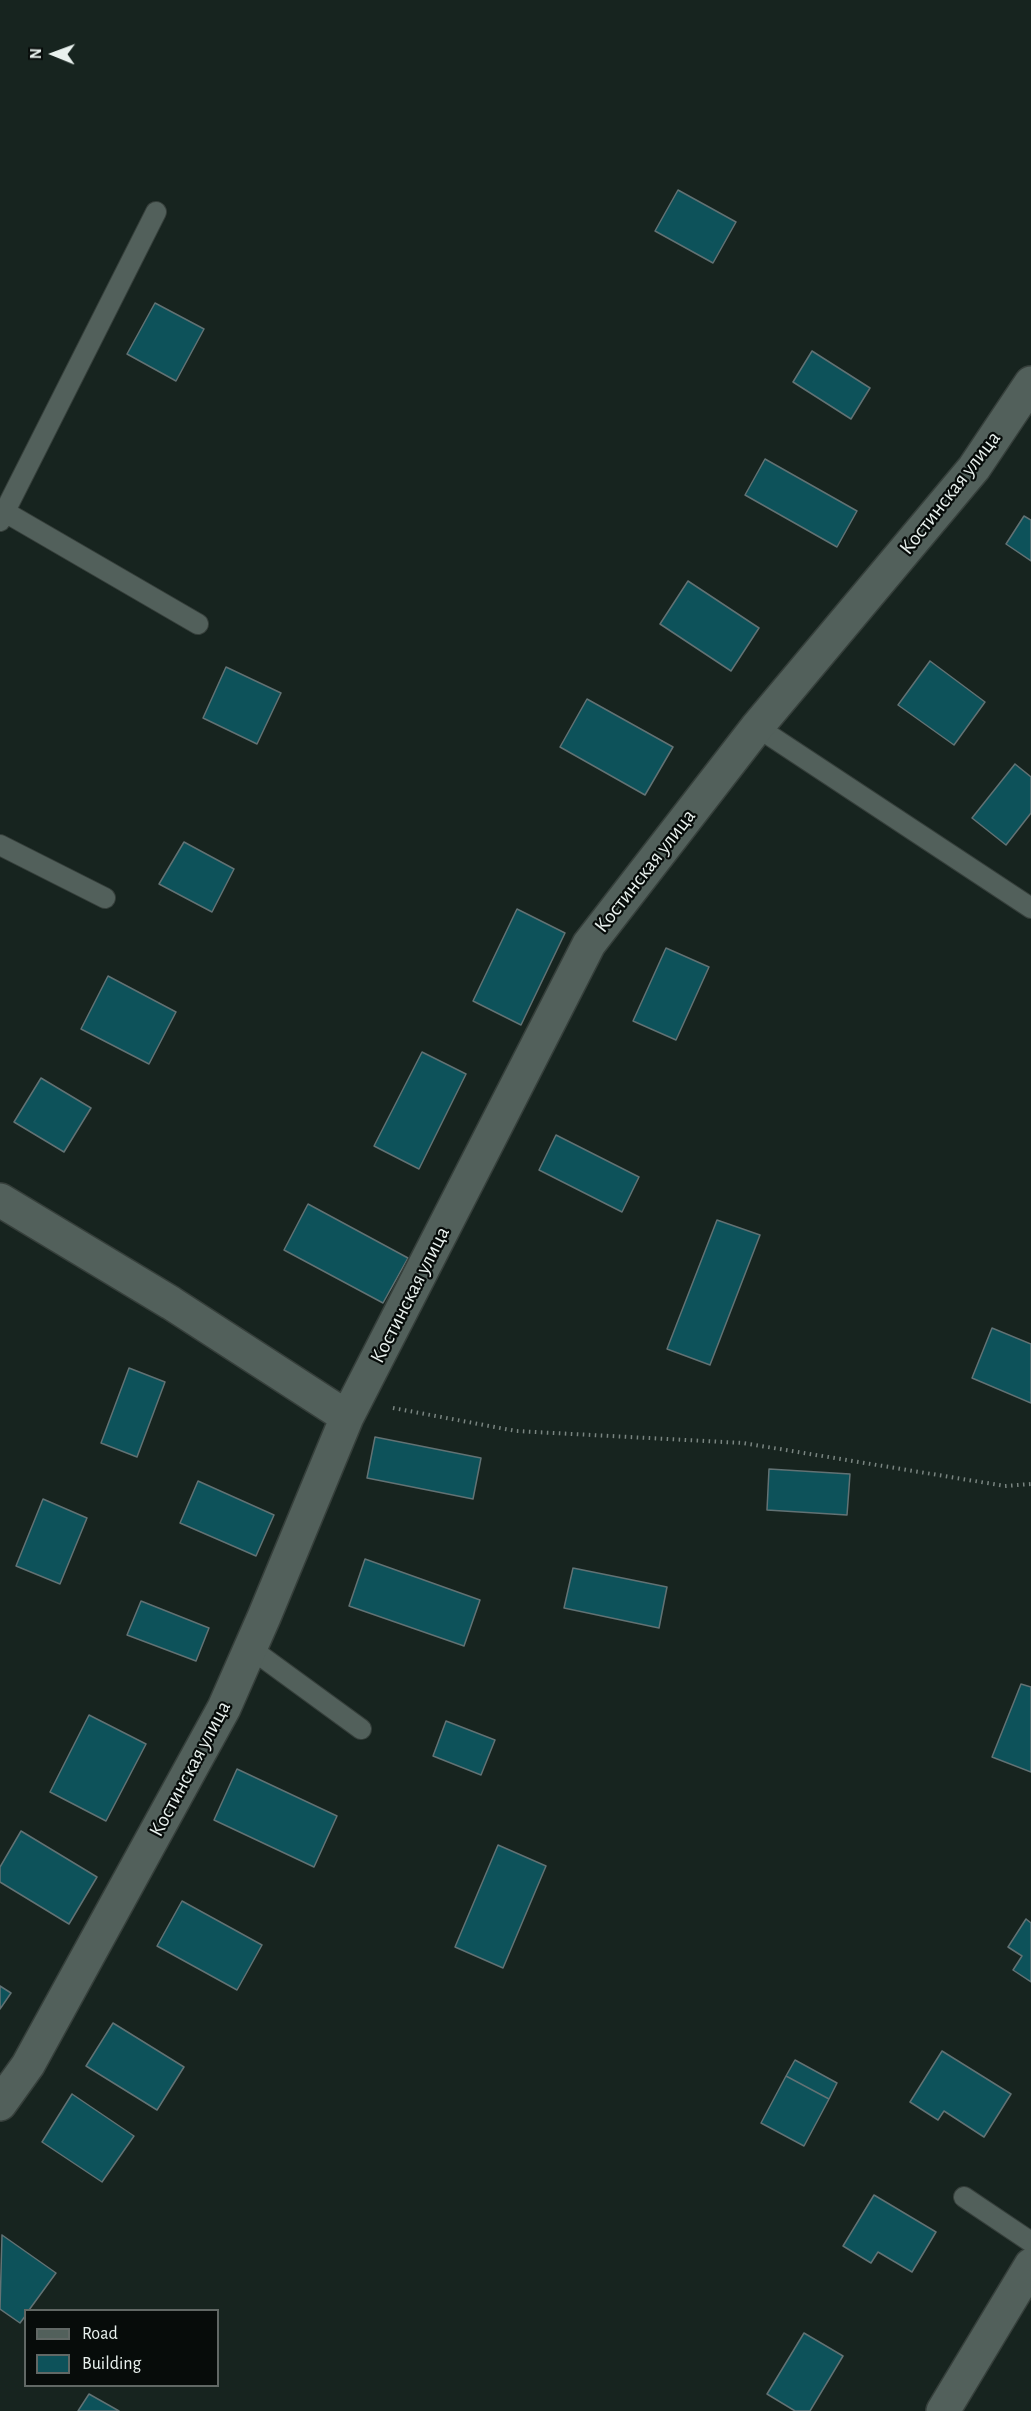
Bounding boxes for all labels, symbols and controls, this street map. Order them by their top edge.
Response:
north arrow [24,24,84,84]
text: N [28,48,44,59]
street label: Костинская улица [894,426,1006,560]
street label: Костинская улица [589,804,701,938]
street label: Костинская улица [365,1222,455,1368]
street label: Костинская улица [144,1697,236,1841]
legend [24,2309,219,2387]
text: Road [82,2325,118,2343]
text: Building [82,2355,141,2373]

